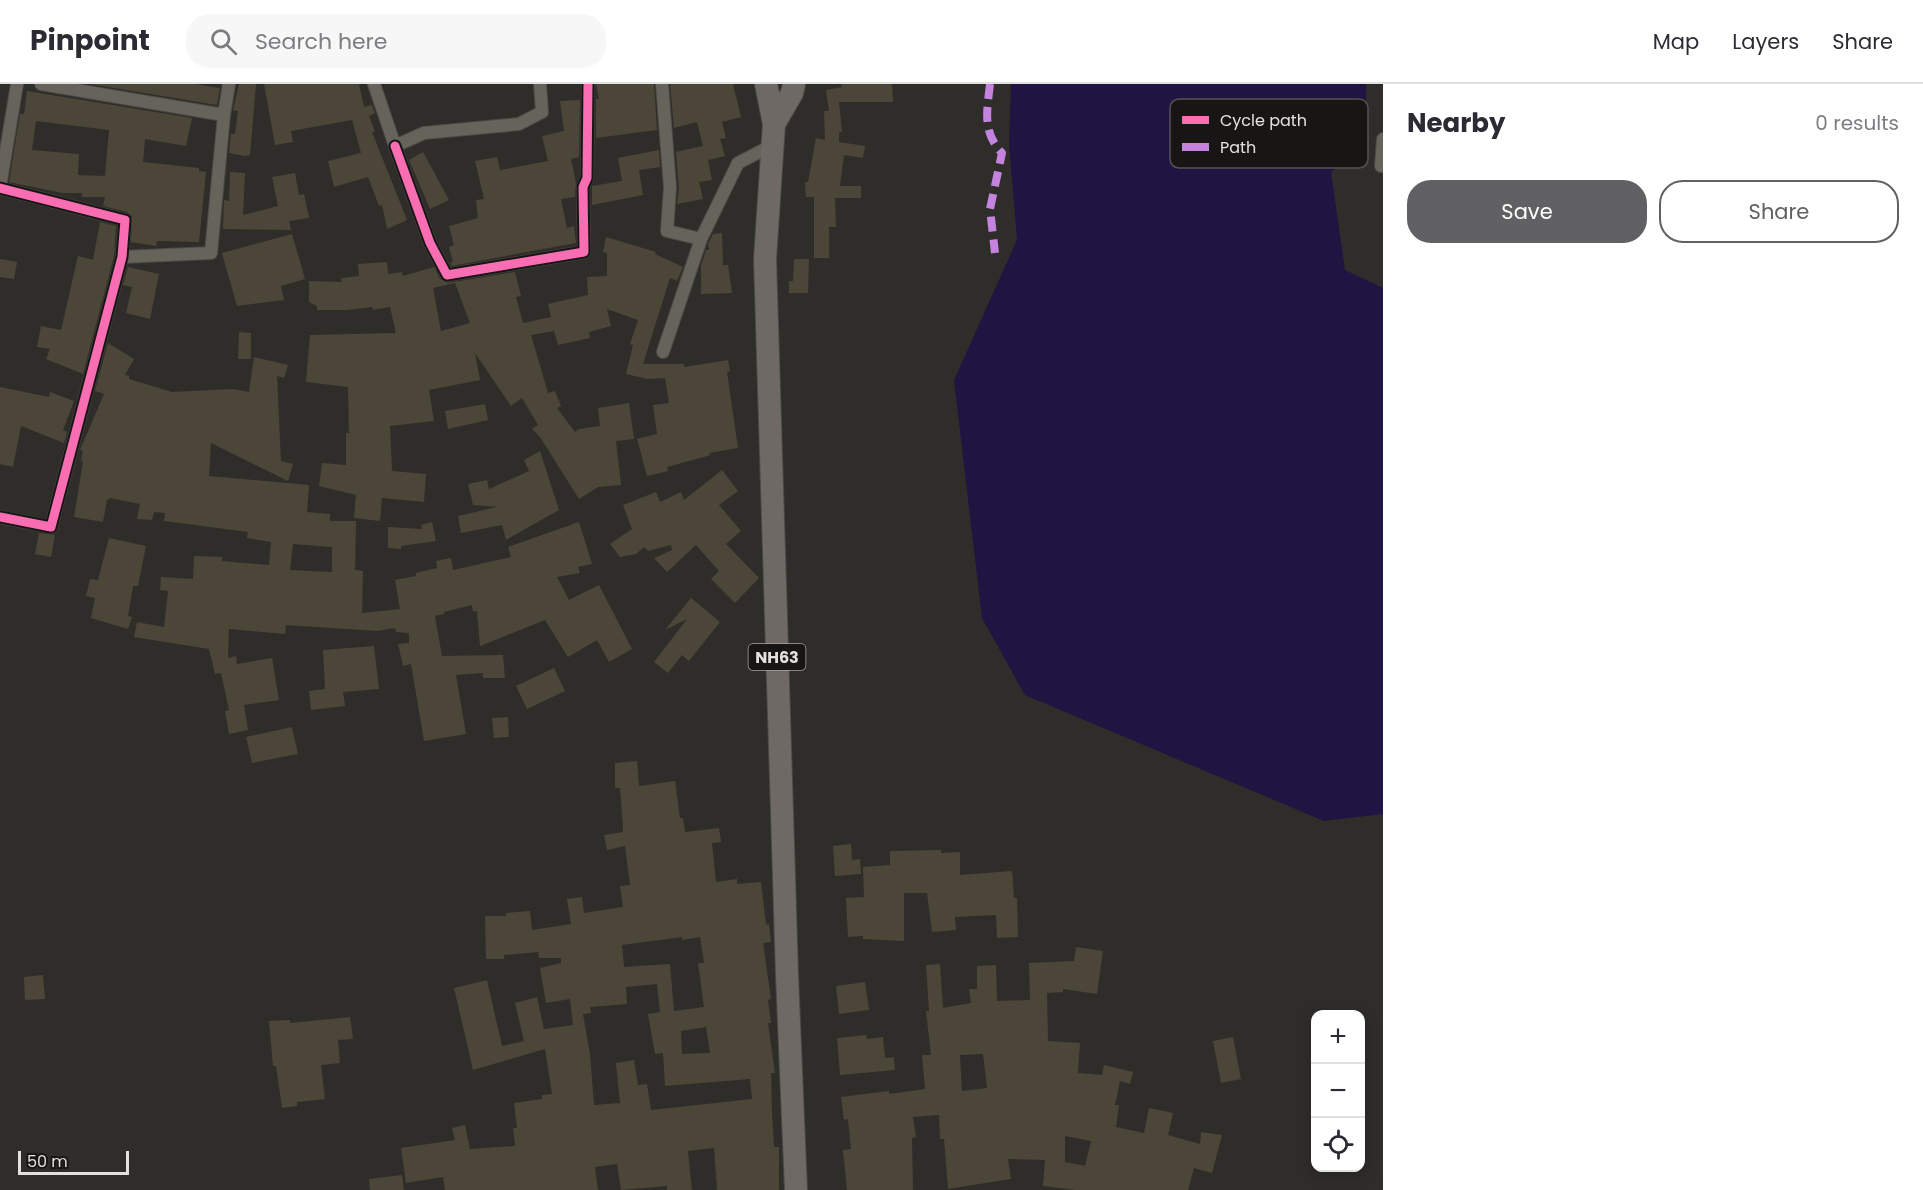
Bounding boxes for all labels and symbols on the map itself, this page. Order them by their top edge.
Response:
legend [1170,99,1368,168]
text: Cycle path [1220,109,1307,132]
text: Path [1220,136,1256,159]
road number: NH63 [748,644,806,670]
scale bar [18,1148,129,1176]

